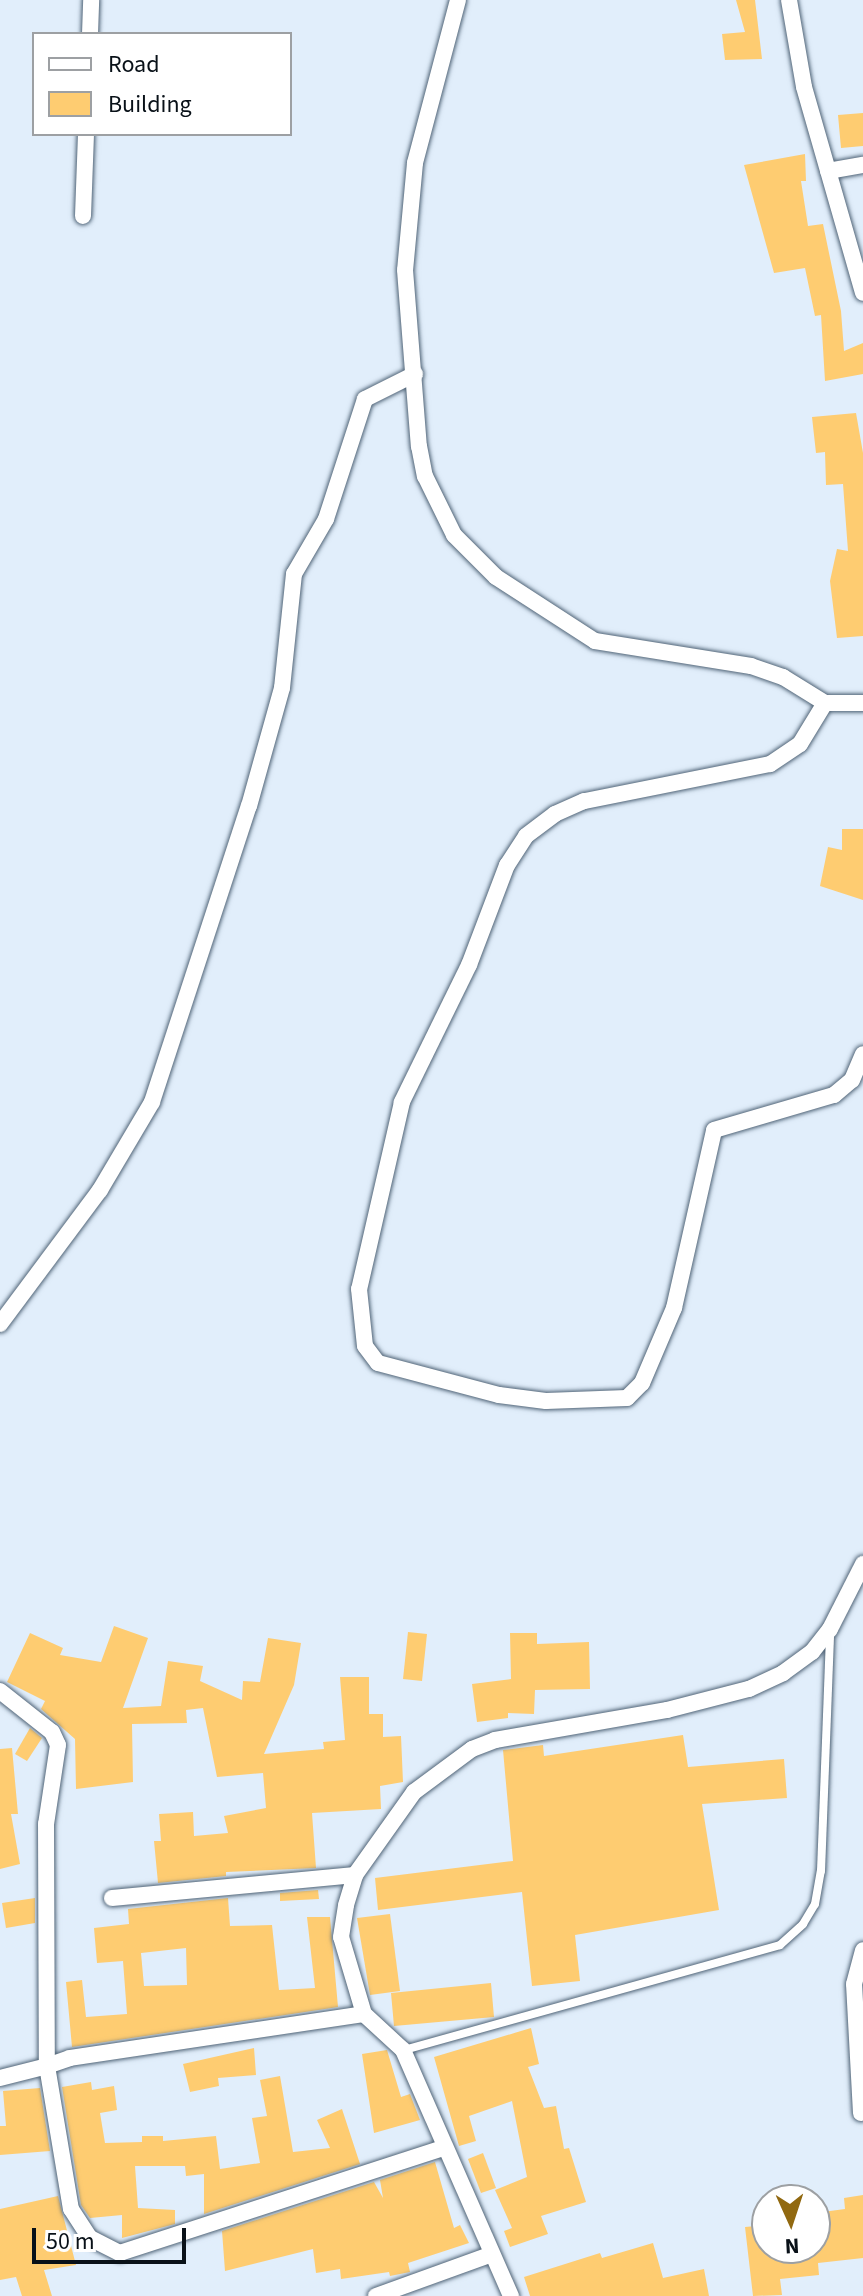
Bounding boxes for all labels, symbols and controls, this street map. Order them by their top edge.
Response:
legend [32,32,292,136]
text: Road [108,47,160,82]
text: Building [108,87,192,122]
north arrow [751,2184,831,2264]
scale bar [36,2212,190,2262]
text: 50 m [46,2224,95,2259]
text: N [784,2230,800,2262]

